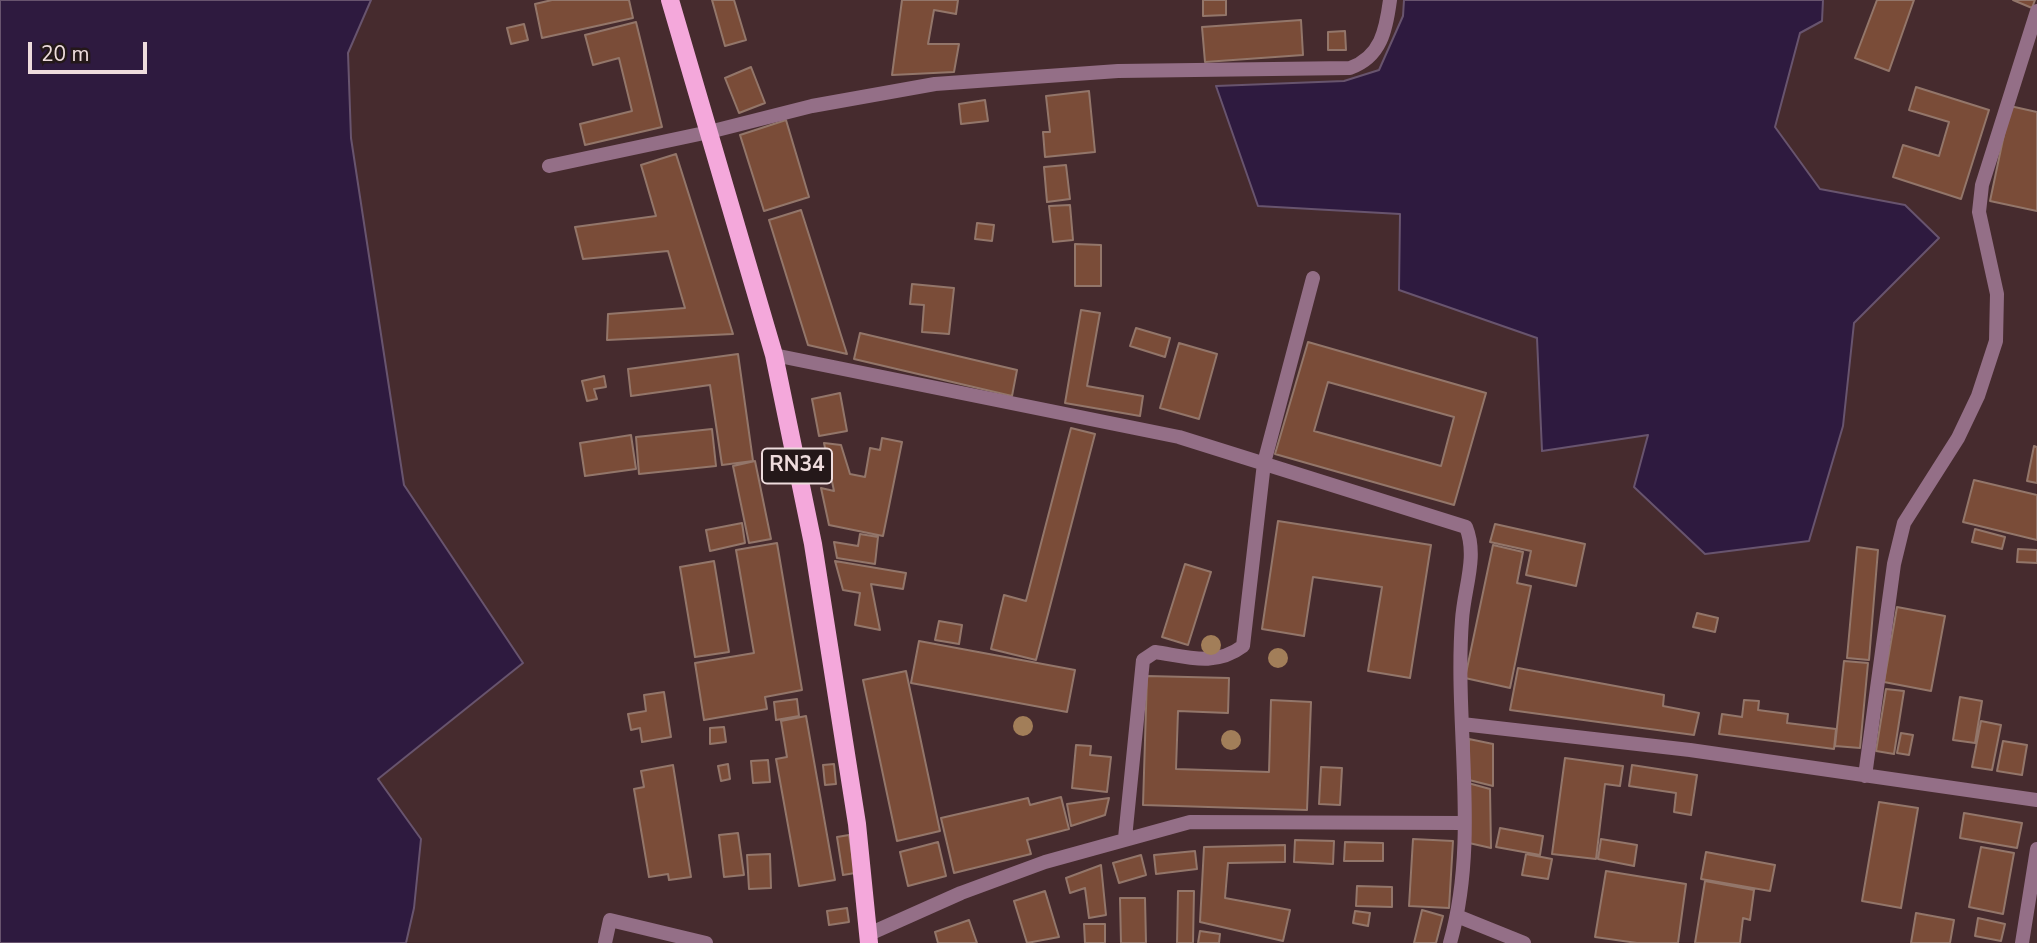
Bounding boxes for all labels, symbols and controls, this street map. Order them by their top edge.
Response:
scale bar [32,28,150,72]
text: 20 m [41,40,90,68]
road number: RN34 [762,448,832,484]

